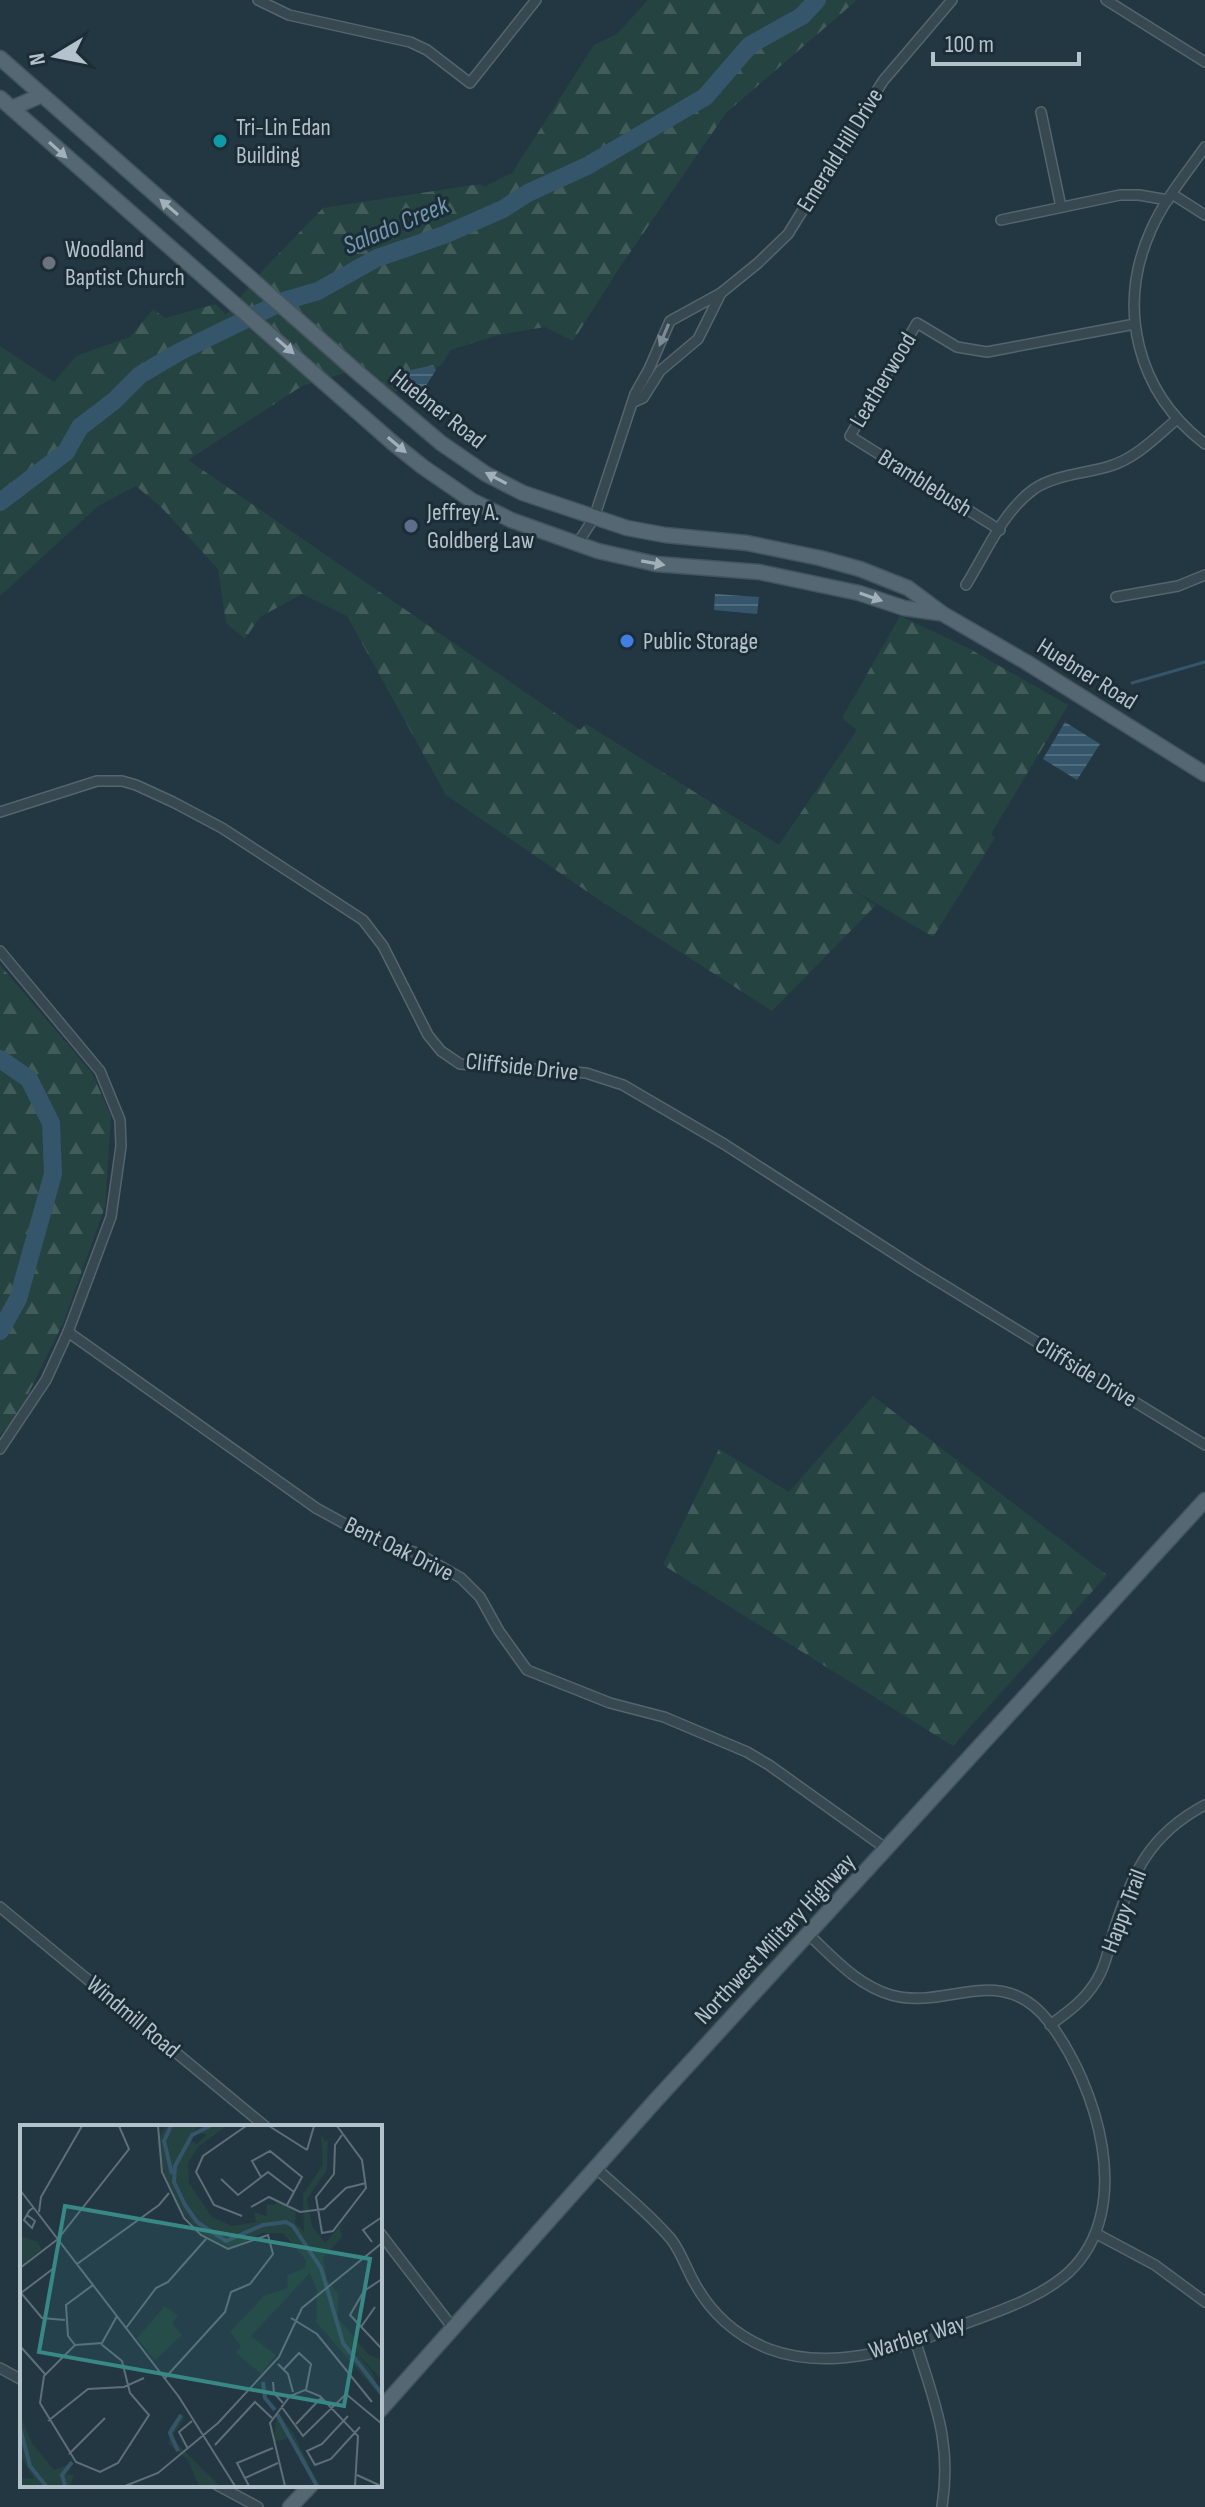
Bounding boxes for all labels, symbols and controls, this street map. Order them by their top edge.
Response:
north arrow [16,16,96,96]
scale bar [933,16,1079,66]
text: 100 m [945,30,994,59]
text: N [23,51,52,67]
street label: Emerald Hill Drive [791,83,889,217]
place label: Tri-Lin Edan Building [236,113,331,170]
marker: Tri-Lin Edan Building [211,132,229,150]
one-way arrow [48,141,67,159]
water label: Salado Creek [339,190,454,262]
one-way arrow [160,199,179,217]
place label: Woodland Baptist Church [65,235,185,292]
marker: Woodland Baptist Church [40,254,58,272]
one-way arrow [657,323,670,347]
street label: Leatherwood [843,327,923,433]
one-way arrow [274,337,294,354]
street label: Huebner Road [385,363,491,455]
one-way arrow [386,436,406,453]
street label: Bramblebush [873,443,977,523]
one-way arrow [485,472,507,486]
place label: Jeffrey A. Goldberg Law [426,498,534,555]
marker: Jeffrey A. Goldberg Law [402,517,420,535]
one-way arrow [641,557,666,570]
one-way arrow [859,591,883,603]
place label: Public Storage [643,627,758,656]
marker: Public Storage [618,632,636,650]
street label: Huebner Road [1032,632,1142,716]
street label: Cliffside Drive [464,1047,580,1087]
street label: Cliffside Drive [1030,1330,1142,1414]
street label: Bent Oak Drive [340,1510,458,1588]
street label: Northwest Military Highway [689,1848,861,2030]
street label: Happy Trail [1095,1865,1153,1957]
street label: Windmill Road [80,1970,186,2064]
inset map [20,2125,382,2487]
street label: Warbler Way [865,2309,969,2365]

